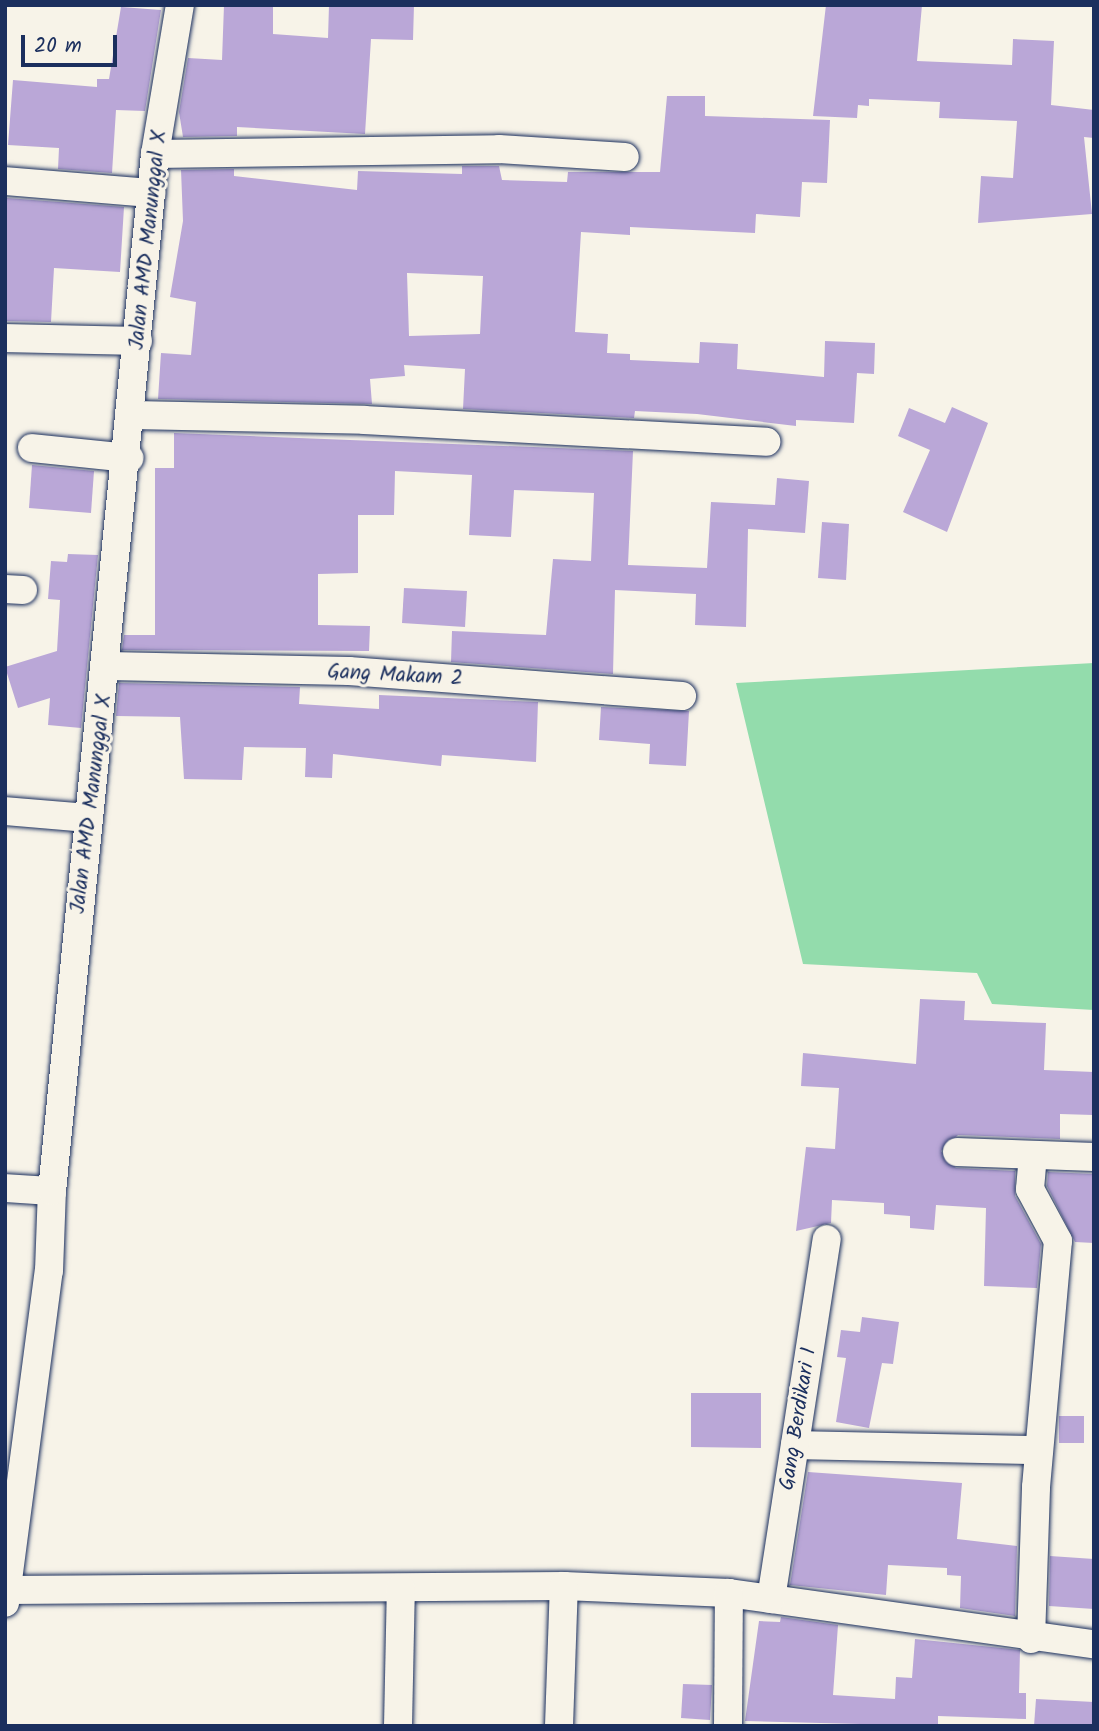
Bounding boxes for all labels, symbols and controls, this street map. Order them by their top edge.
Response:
scale bar [24,21,121,65]
text: 20 m [34,30,82,63]
street label: Jalan AMD Manunggal X [125,129,173,351]
street label: Gang Makam 2 [327,660,463,692]
street label: Jalan AMD Manunggal X [66,693,118,915]
street label: Gang Berdikari 1 [775,1346,823,1492]

